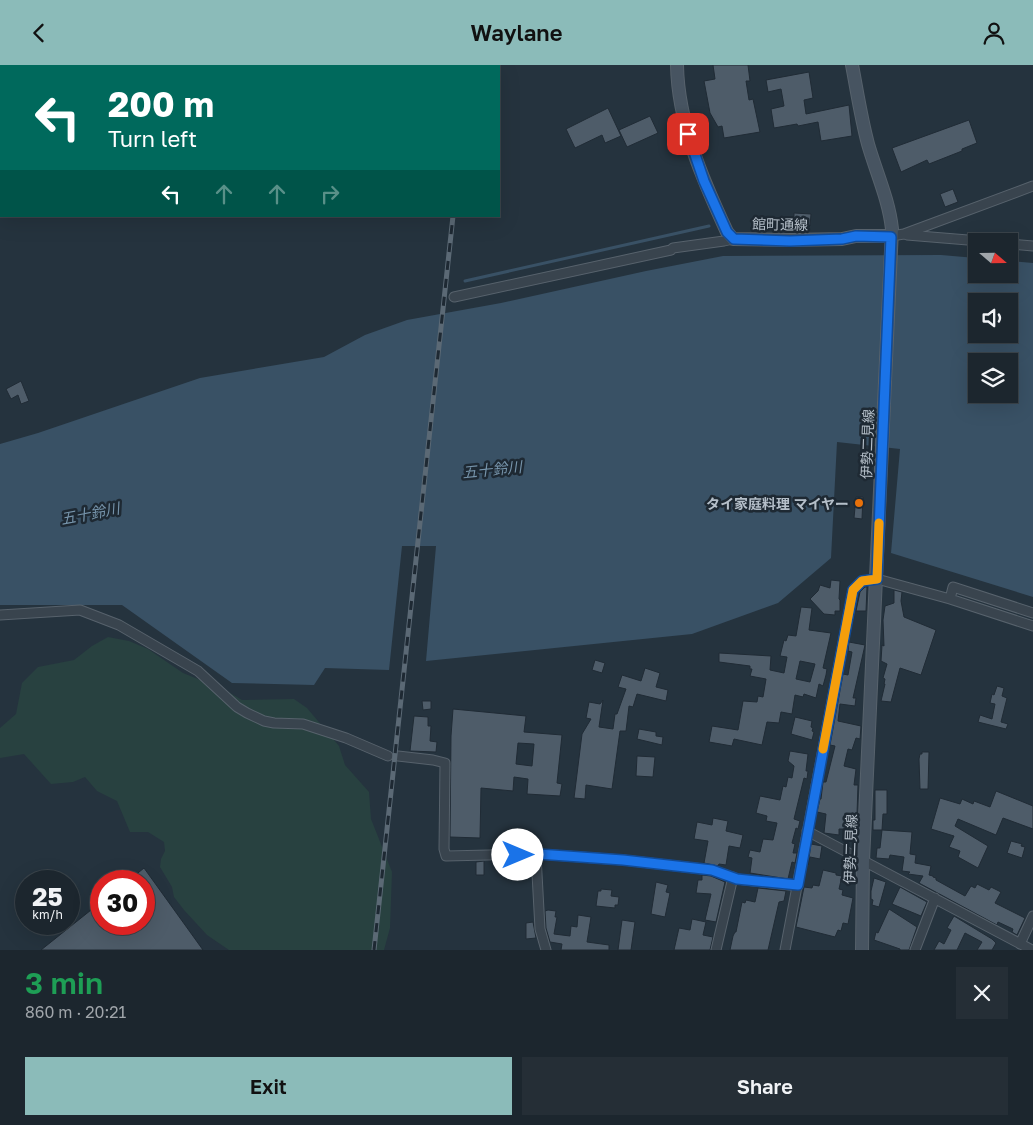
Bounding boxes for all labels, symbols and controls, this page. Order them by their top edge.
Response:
icon: back [25,19,53,47]
text: Waylane [471,19,562,46]
icon: person [980,19,1008,47]
text: 200 m [108,83,214,125]
icon: left [25,85,90,150]
pin [667,113,709,155]
icon: arrive [674,120,702,148]
text: Turn left [108,125,197,152]
icon: left [157,180,185,208]
icon: ahead [210,180,238,208]
icon: ahead [263,180,291,208]
icon: right [316,180,344,208]
street label: 館町通線 [752,215,808,233]
north arrow [968,233,1018,283]
map controls [968,233,1018,403]
button: sound [968,293,1018,343]
button: layers [968,353,1018,403]
street label: 伊勢二見線 [857,409,877,479]
water label: 五十鈴川 [461,457,525,481]
place label: タイ家庭料理 マイヤー [706,495,849,512]
marker: タイ家庭料理 マイヤー [853,497,865,509]
water label: 五十鈴川 [59,498,123,528]
street label: 伊勢二見線 [840,814,860,884]
position arrow [491,828,543,880]
speed limit sign: 30 [90,870,155,935]
text: 25 [32,881,63,912]
text: km/h [32,907,63,922]
text: 3 min [25,965,103,1001]
button: close [956,967,1008,1019]
text: 860 m · 20:21 [25,1002,126,1022]
button: Exit [25,1057,512,1115]
button: Share [522,1057,1008,1115]

